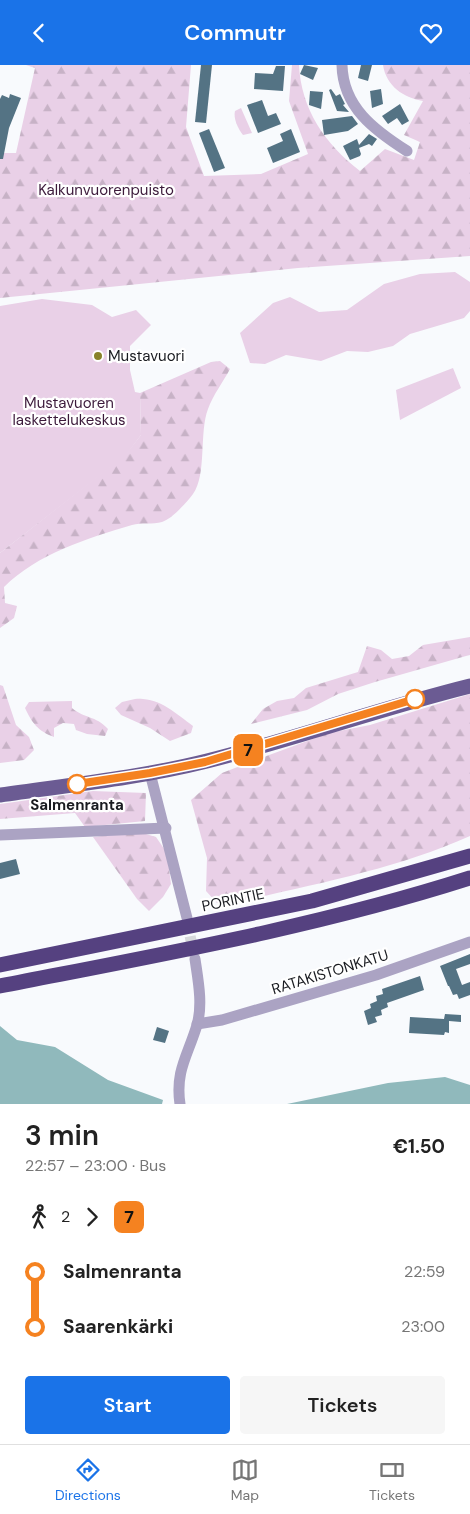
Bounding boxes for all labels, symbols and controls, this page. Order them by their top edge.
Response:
text: Commutr [184,18,286,47]
icon: back [25,19,53,47]
icon: heart [417,19,445,47]
park label: Kalkunvuorenpuisto [38,180,174,200]
place label: Mustavuori [108,346,185,366]
marker: Mustavuori [92,350,104,362]
park label: Mustavuoren laskettelukeskus [12,393,126,430]
unlabelled marker [405,689,425,709]
line badge: 7 [232,734,264,766]
text: 7 [243,738,253,762]
marker: Salmenranta [67,774,87,794]
place label: Salmenranta [30,795,124,815]
street label: PORINTIE [200,884,266,916]
street label: RATAKISTONKATU [269,945,391,999]
text: 3 min [25,1117,99,1154]
text: €1.50 [393,1134,445,1159]
text: 22:57 – 23:00 · Bus [25,1155,166,1176]
icon: walk [25,1203,53,1231]
icon: forward [78,1203,106,1231]
text: 7 [124,1205,134,1229]
text: 2 [61,1206,70,1227]
text: Salmenranta [63,1259,182,1284]
text: 22:59 [404,1261,445,1282]
text: Saarenkärki [63,1314,173,1339]
text: 23:00 [401,1316,445,1337]
button: Start [25,1376,230,1434]
button: Tickets [240,1376,445,1434]
tab: Directions [55,1456,121,1504]
tab: Map [231,1456,259,1504]
tab: Tickets [369,1456,415,1504]

